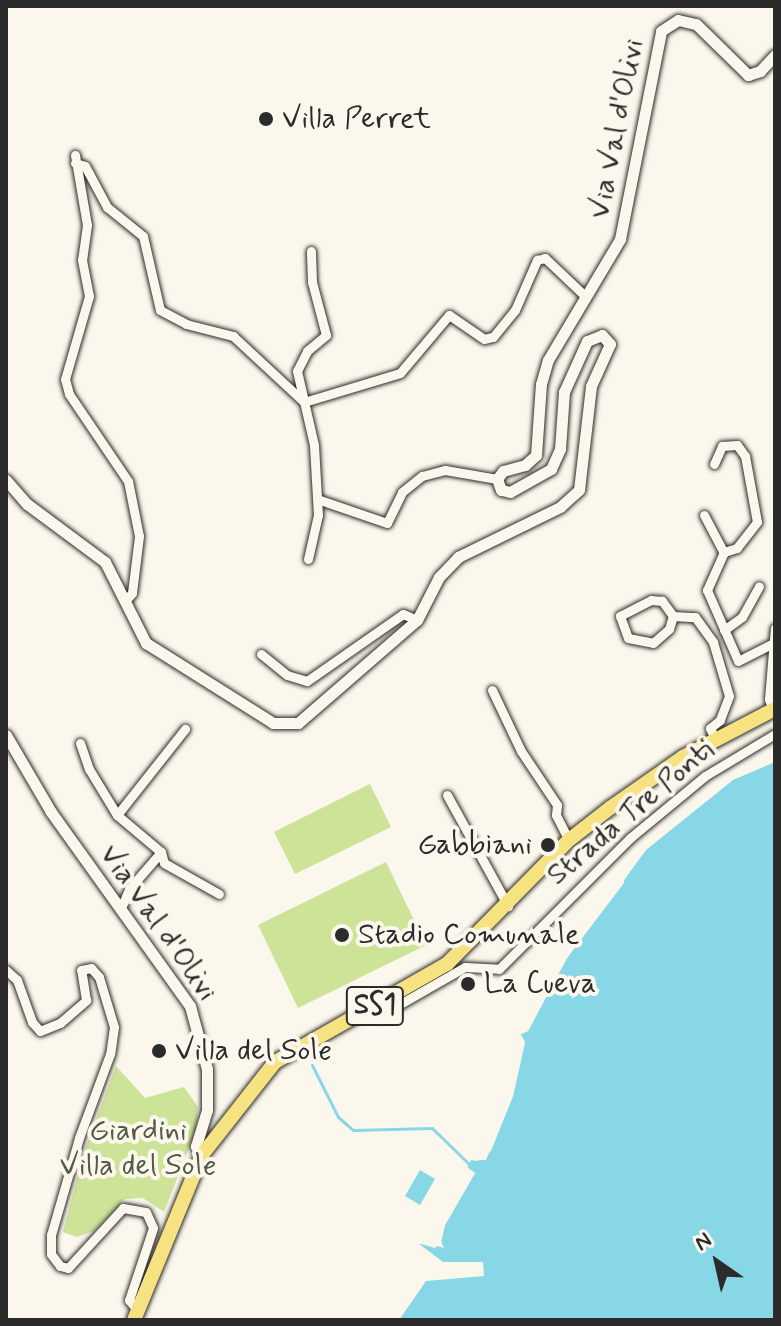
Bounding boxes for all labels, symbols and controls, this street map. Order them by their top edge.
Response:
street label: Via Val d'Olivi [582,39,652,219]
place label: Villa Perret [282,101,432,137]
marker: Villa Perret [257,110,275,128]
street label: Strada Tre Ponti [541,734,721,892]
place label: Gabbiani [417,827,532,863]
marker: Gabbiani [539,836,557,854]
street label: Via Val d'Olivi [93,840,223,1006]
place label: Stadio Comunale [358,917,580,953]
marker: Stadio Comunale [333,926,351,944]
place label: La Cueva [484,966,607,1002]
marker: La Cueva [459,975,477,993]
road number: SS1 [345,982,405,1030]
place label: Villa del Sole [175,1033,332,1069]
marker: Villa del Sole [150,1042,168,1060]
park label: Giardini Villa del Sole [59,1113,217,1184]
north arrow [677,1222,757,1302]
text: N [690,1226,717,1258]

